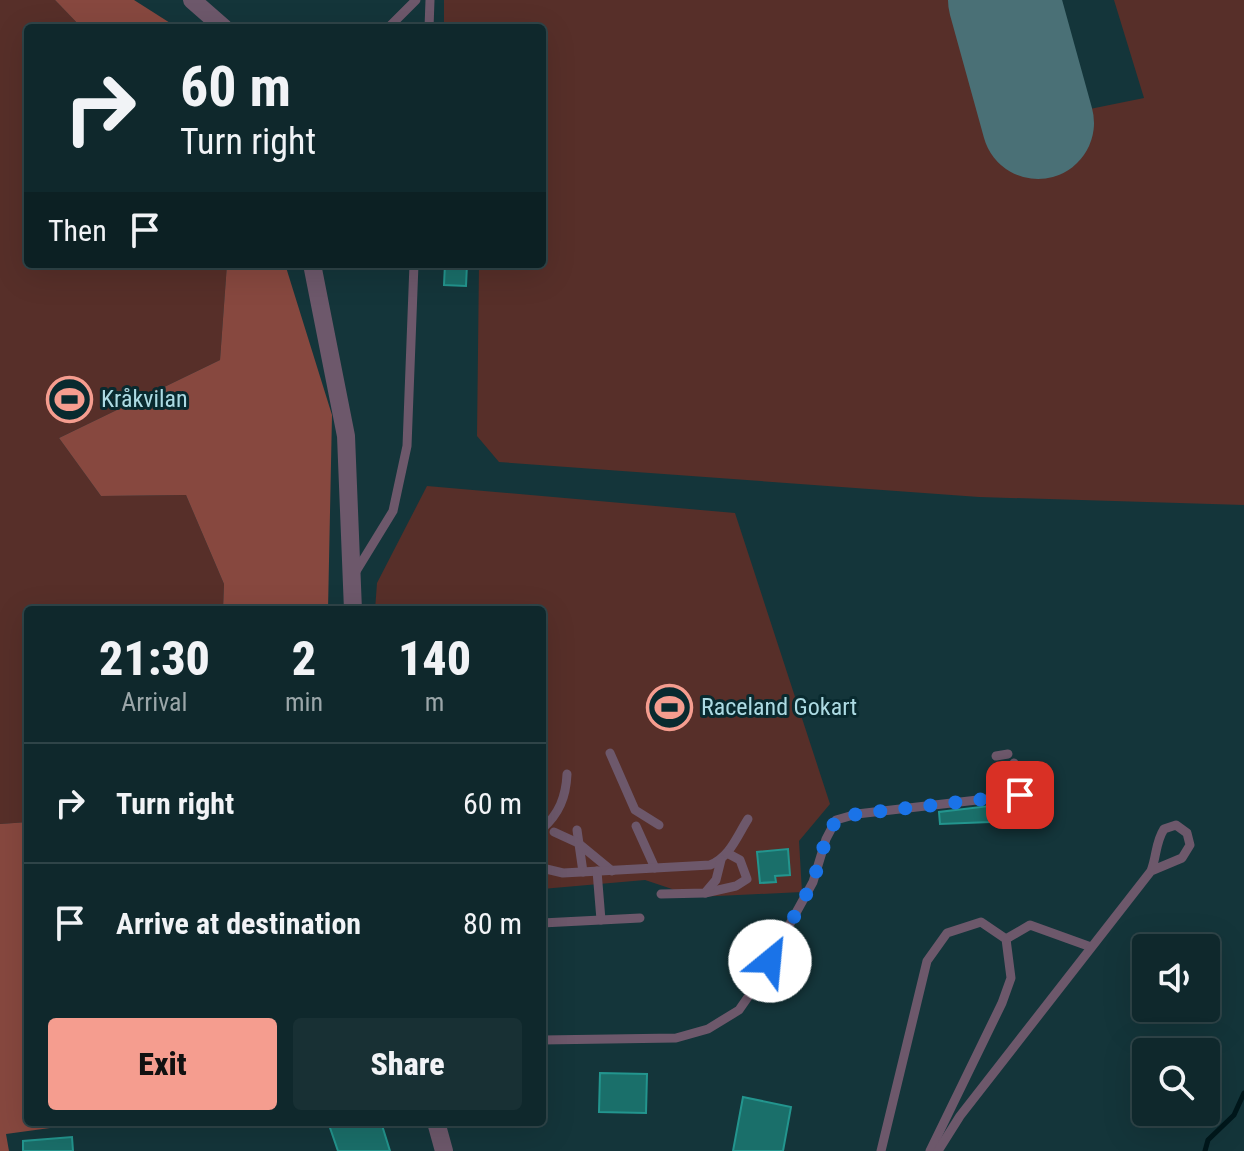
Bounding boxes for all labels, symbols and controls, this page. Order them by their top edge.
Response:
text: 60 m [180,54,291,120]
icon: right [48,56,152,160]
text: Turn right [180,121,316,163]
icon: arrive [123,208,167,252]
text: Then [48,213,107,248]
sports icon: Kråkvilan [46,375,94,423]
place label: Kråkvilan [101,385,188,413]
text: 21:30 [99,630,210,687]
text: 2 [292,630,316,687]
text: 140 [398,630,471,687]
sports icon: Raceland Gokart [646,683,694,731]
text: Arrival [121,687,188,717]
text: min [285,687,323,717]
text: m [425,687,444,717]
place label: Raceland Gokart [701,693,857,721]
pin [986,761,1054,829]
icon: arrive [998,773,1042,817]
icon: right [48,781,92,825]
text: Turn right [116,786,234,821]
text: 60 m [463,786,522,821]
icon: arrive [48,901,92,945]
text: Arrive at destination [116,906,361,941]
text: 80 m [463,906,522,941]
position arrow [728,919,812,1003]
map controls [1132,934,1220,1126]
button: sound [1132,934,1220,1022]
button: Exit [48,1018,277,1110]
button: Share [293,1018,522,1110]
button: search [1132,1038,1220,1126]

